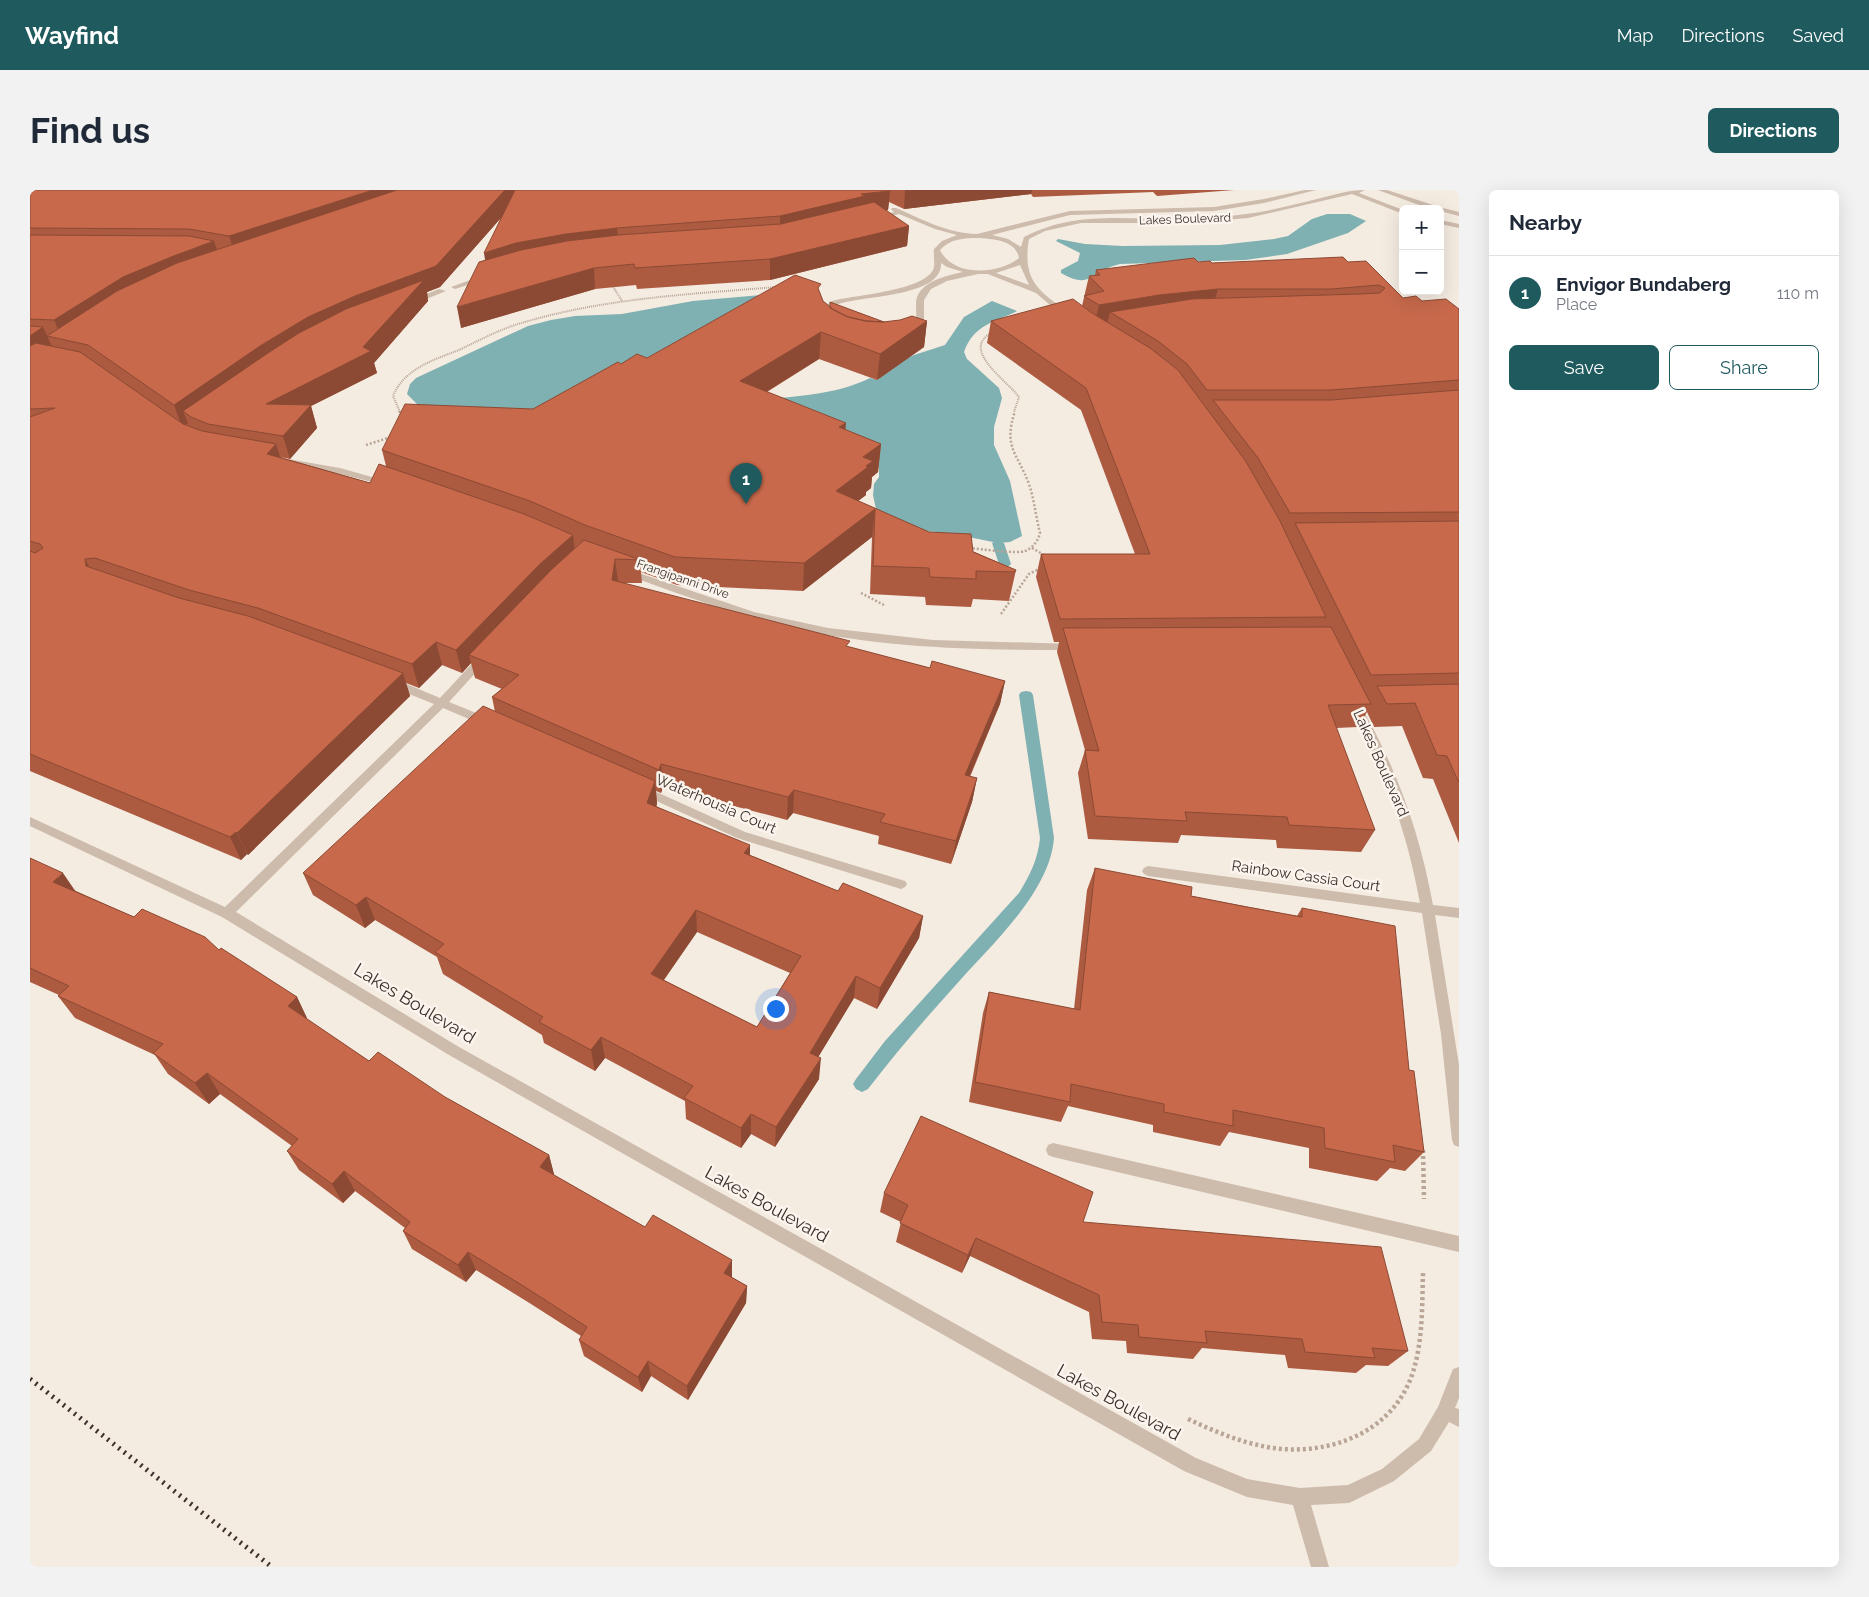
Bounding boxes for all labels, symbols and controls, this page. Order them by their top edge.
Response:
text: Wayfind [25,21,119,50]
text: Map [1617,25,1653,46]
text: Directions [1681,25,1765,46]
text: Saved [1793,25,1844,46]
button: Directions [1708,108,1839,153]
text: Find us [30,110,150,151]
map controls [1399,205,1444,295]
button: + [1399,205,1444,250]
street label: Lakes Boulevard [1139,210,1231,228]
text: Nearby [1509,210,1582,235]
button: − [1399,250,1444,295]
text: Envigor Bundaberg [1556,273,1731,295]
text: 1 [1521,284,1529,303]
text: 110 m [1777,284,1819,303]
text: Place [1556,295,1597,314]
button: Save [1509,345,1659,390]
button: Share [1669,345,1819,390]
pin: 1 [730,463,762,504]
street label: Frangipanni Drive [635,557,731,601]
street label: Lakes Boulevard [1349,707,1413,819]
street label: Waterhousia Court [653,770,779,838]
street label: Rainbow Cassia Court [1230,857,1382,895]
street label: Lakes Boulevard [350,958,480,1048]
your location [763,996,789,1022]
street label: Lakes Boulevard [701,1161,833,1247]
street label: Lakes Boulevard [1053,1359,1185,1445]

